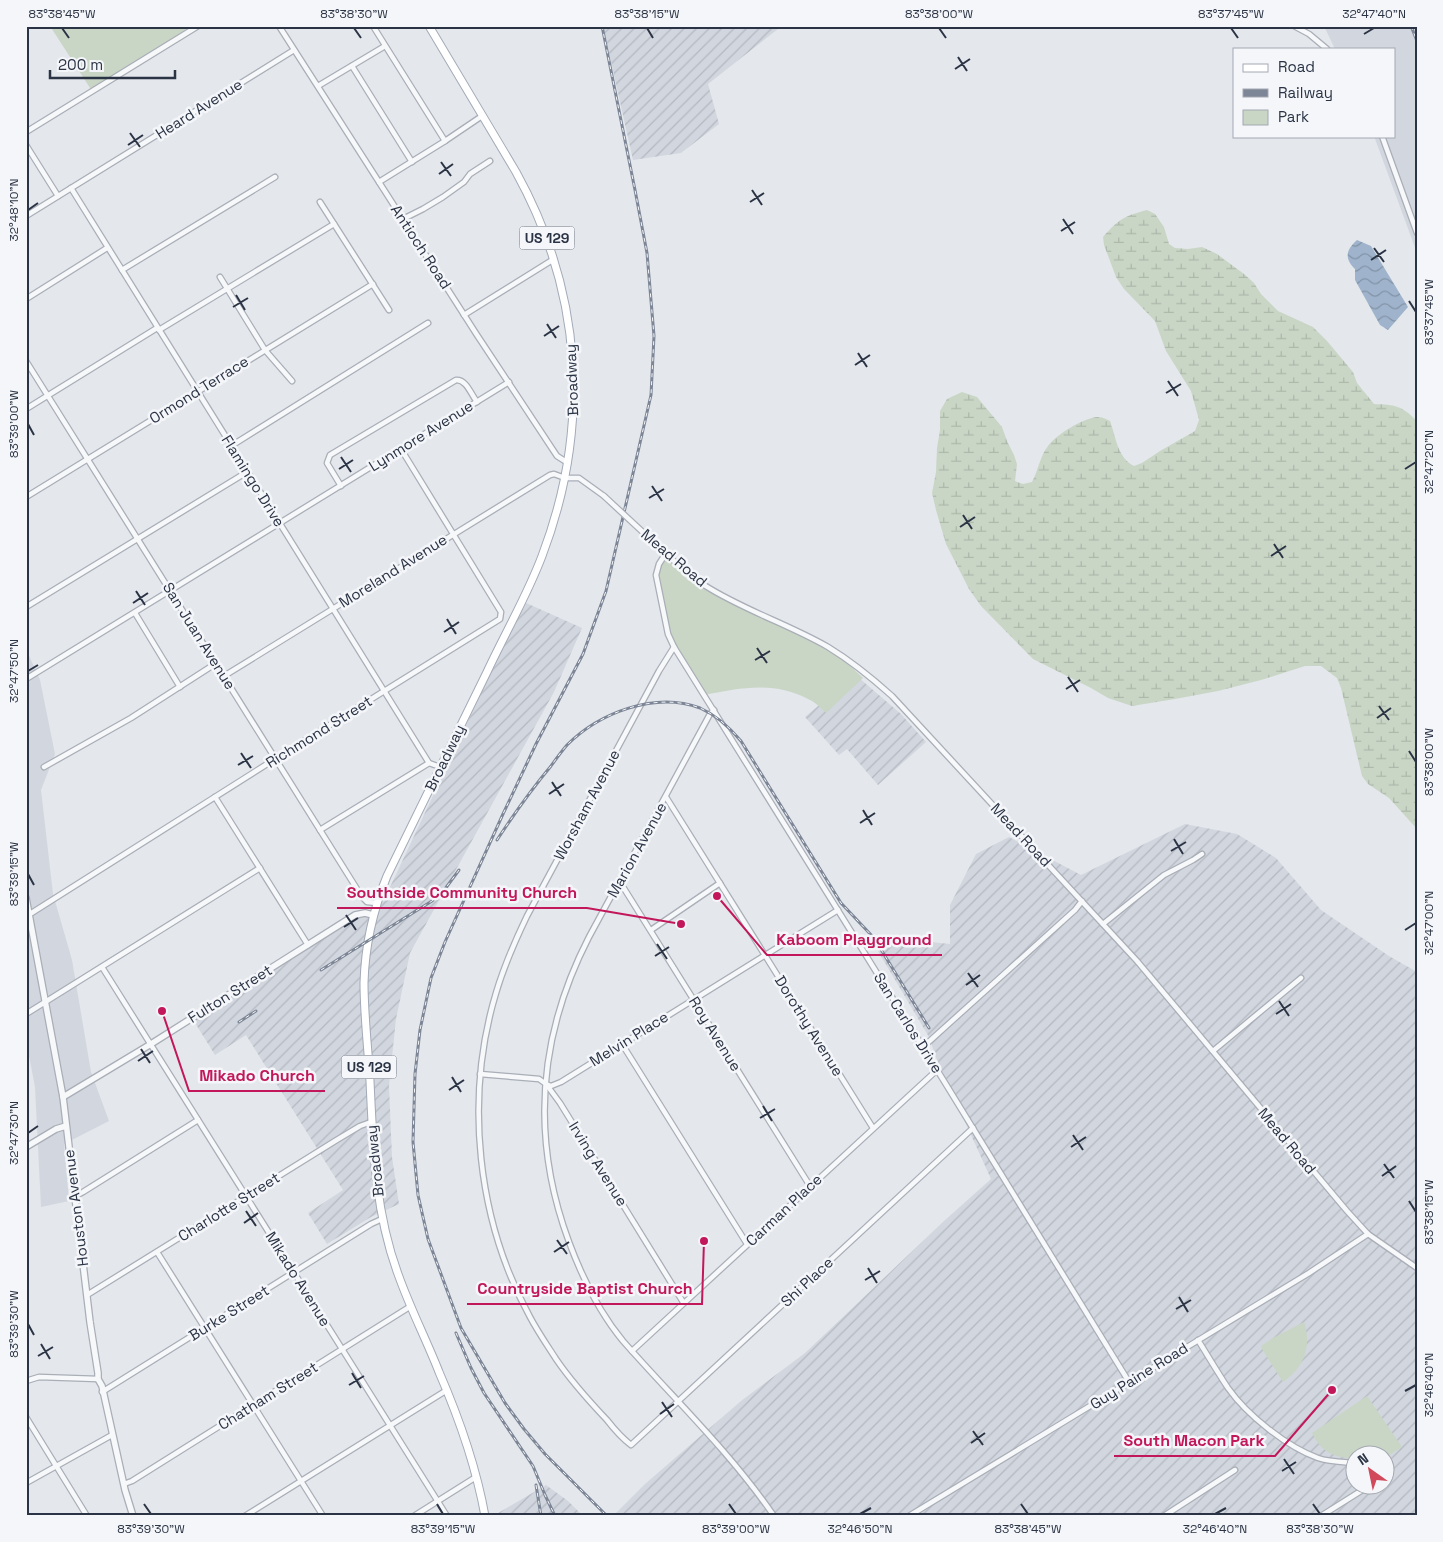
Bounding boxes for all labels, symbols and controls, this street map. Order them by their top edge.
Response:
text: 83°38'45"W [29,6,96,22]
text: 83°38'30"W [320,6,388,22]
text: 83°38'15"W [615,6,680,22]
text: 83°38'00"W [905,6,974,22]
text: 83°37'45"W [1198,6,1265,22]
text: 32°47'40"N [1342,6,1406,22]
scale bar [50,48,175,80]
legend [1233,48,1396,138]
text: 200 m [58,55,103,74]
text: Road [1278,57,1315,76]
street label: Heard Avenue [152,74,246,143]
text: Railway [1278,83,1333,102]
text: Park [1278,107,1309,126]
text: 32°48'10"N [6,179,22,241]
street label: Antioch Road [387,201,456,293]
road number: US 129 [520,227,574,250]
text: 83°37'45"W [1421,278,1437,345]
street label: Broadway [561,344,582,416]
street label: Ormond Terrace [145,351,252,428]
text: 83°39'00"W [6,390,22,458]
street label: Lynmore Avenue [365,396,477,475]
text: 32°47'20"N [1421,430,1437,494]
street label: Flamingo Drive [218,431,289,530]
street label: Mead Road [637,524,711,591]
street label: Moreland Avenue [335,530,451,612]
street label: San Juan Avenue [159,579,240,693]
text: 32°47'50"N [6,639,22,703]
street label: Richmond Street [262,691,376,772]
street label: Broadway [420,721,469,794]
text: 83°38'00"W [1421,727,1437,796]
street label: Worsham Avenue [549,746,624,864]
street label: Marion Avenue [603,799,671,901]
street label: Mead Road [987,799,1056,871]
text: 83°39'15"W [6,841,22,906]
callout: Southside Community Church [337,877,587,908]
text: Southside Community Church [347,882,577,903]
text: 32°47'00"N [1421,891,1437,955]
callout: Kaboom Playground [767,924,942,955]
text: Kaboom Playground [776,929,932,950]
street label: Fulton Street [184,960,275,1027]
street label: San Carlos Drive [870,969,947,1077]
street label: Dorothy Avenue [771,972,848,1080]
street label: Roy Avenue [685,993,746,1075]
street label: Melvin Place [586,1007,672,1070]
road number: US 129 [342,1056,396,1078]
callout: Mikado Church [189,1060,325,1091]
text: Mikado Church [199,1065,315,1086]
text: 32°47'30"N [6,1101,22,1165]
street label: Mead Road [1254,1104,1321,1178]
street label: Irving Avenue [565,1118,632,1210]
street label: Broadway [361,1124,388,1198]
street label: Houston Avenue [59,1148,92,1268]
street label: Charlotte Street [174,1168,283,1245]
street label: Carman Place [742,1169,826,1250]
text: 83°38'15"W [1421,1179,1437,1244]
street label: Mikado Avenue [262,1228,335,1330]
street label: Shi Place [776,1252,837,1311]
callout: Countryside Baptist Church [467,1273,702,1304]
text: Countryside Baptist Church [477,1278,693,1299]
street label: Burke Street [185,1280,272,1345]
text: 83°39'30"W [6,1290,22,1358]
street label: Guy Paine Road [1086,1338,1191,1413]
text: 32°46'40"N [1421,1353,1437,1417]
street label: Chatham Street [214,1357,321,1434]
callout: South Macon Park [1114,1425,1275,1456]
text: South Macon Park [1124,1430,1264,1451]
north arrow [1346,1444,1396,1494]
text: N [1354,1449,1372,1469]
text: 83°39'30"W [117,1521,185,1537]
text: 83°39'15"W [411,1521,476,1537]
text: 83°39'00"W [702,1521,770,1537]
text: 32°46'50"N [828,1521,892,1537]
text: 83°38'45"W [995,1521,1062,1537]
text: 32°46'40"N [1183,1521,1247,1537]
text: 83°38'30"W [1286,1521,1354,1537]

